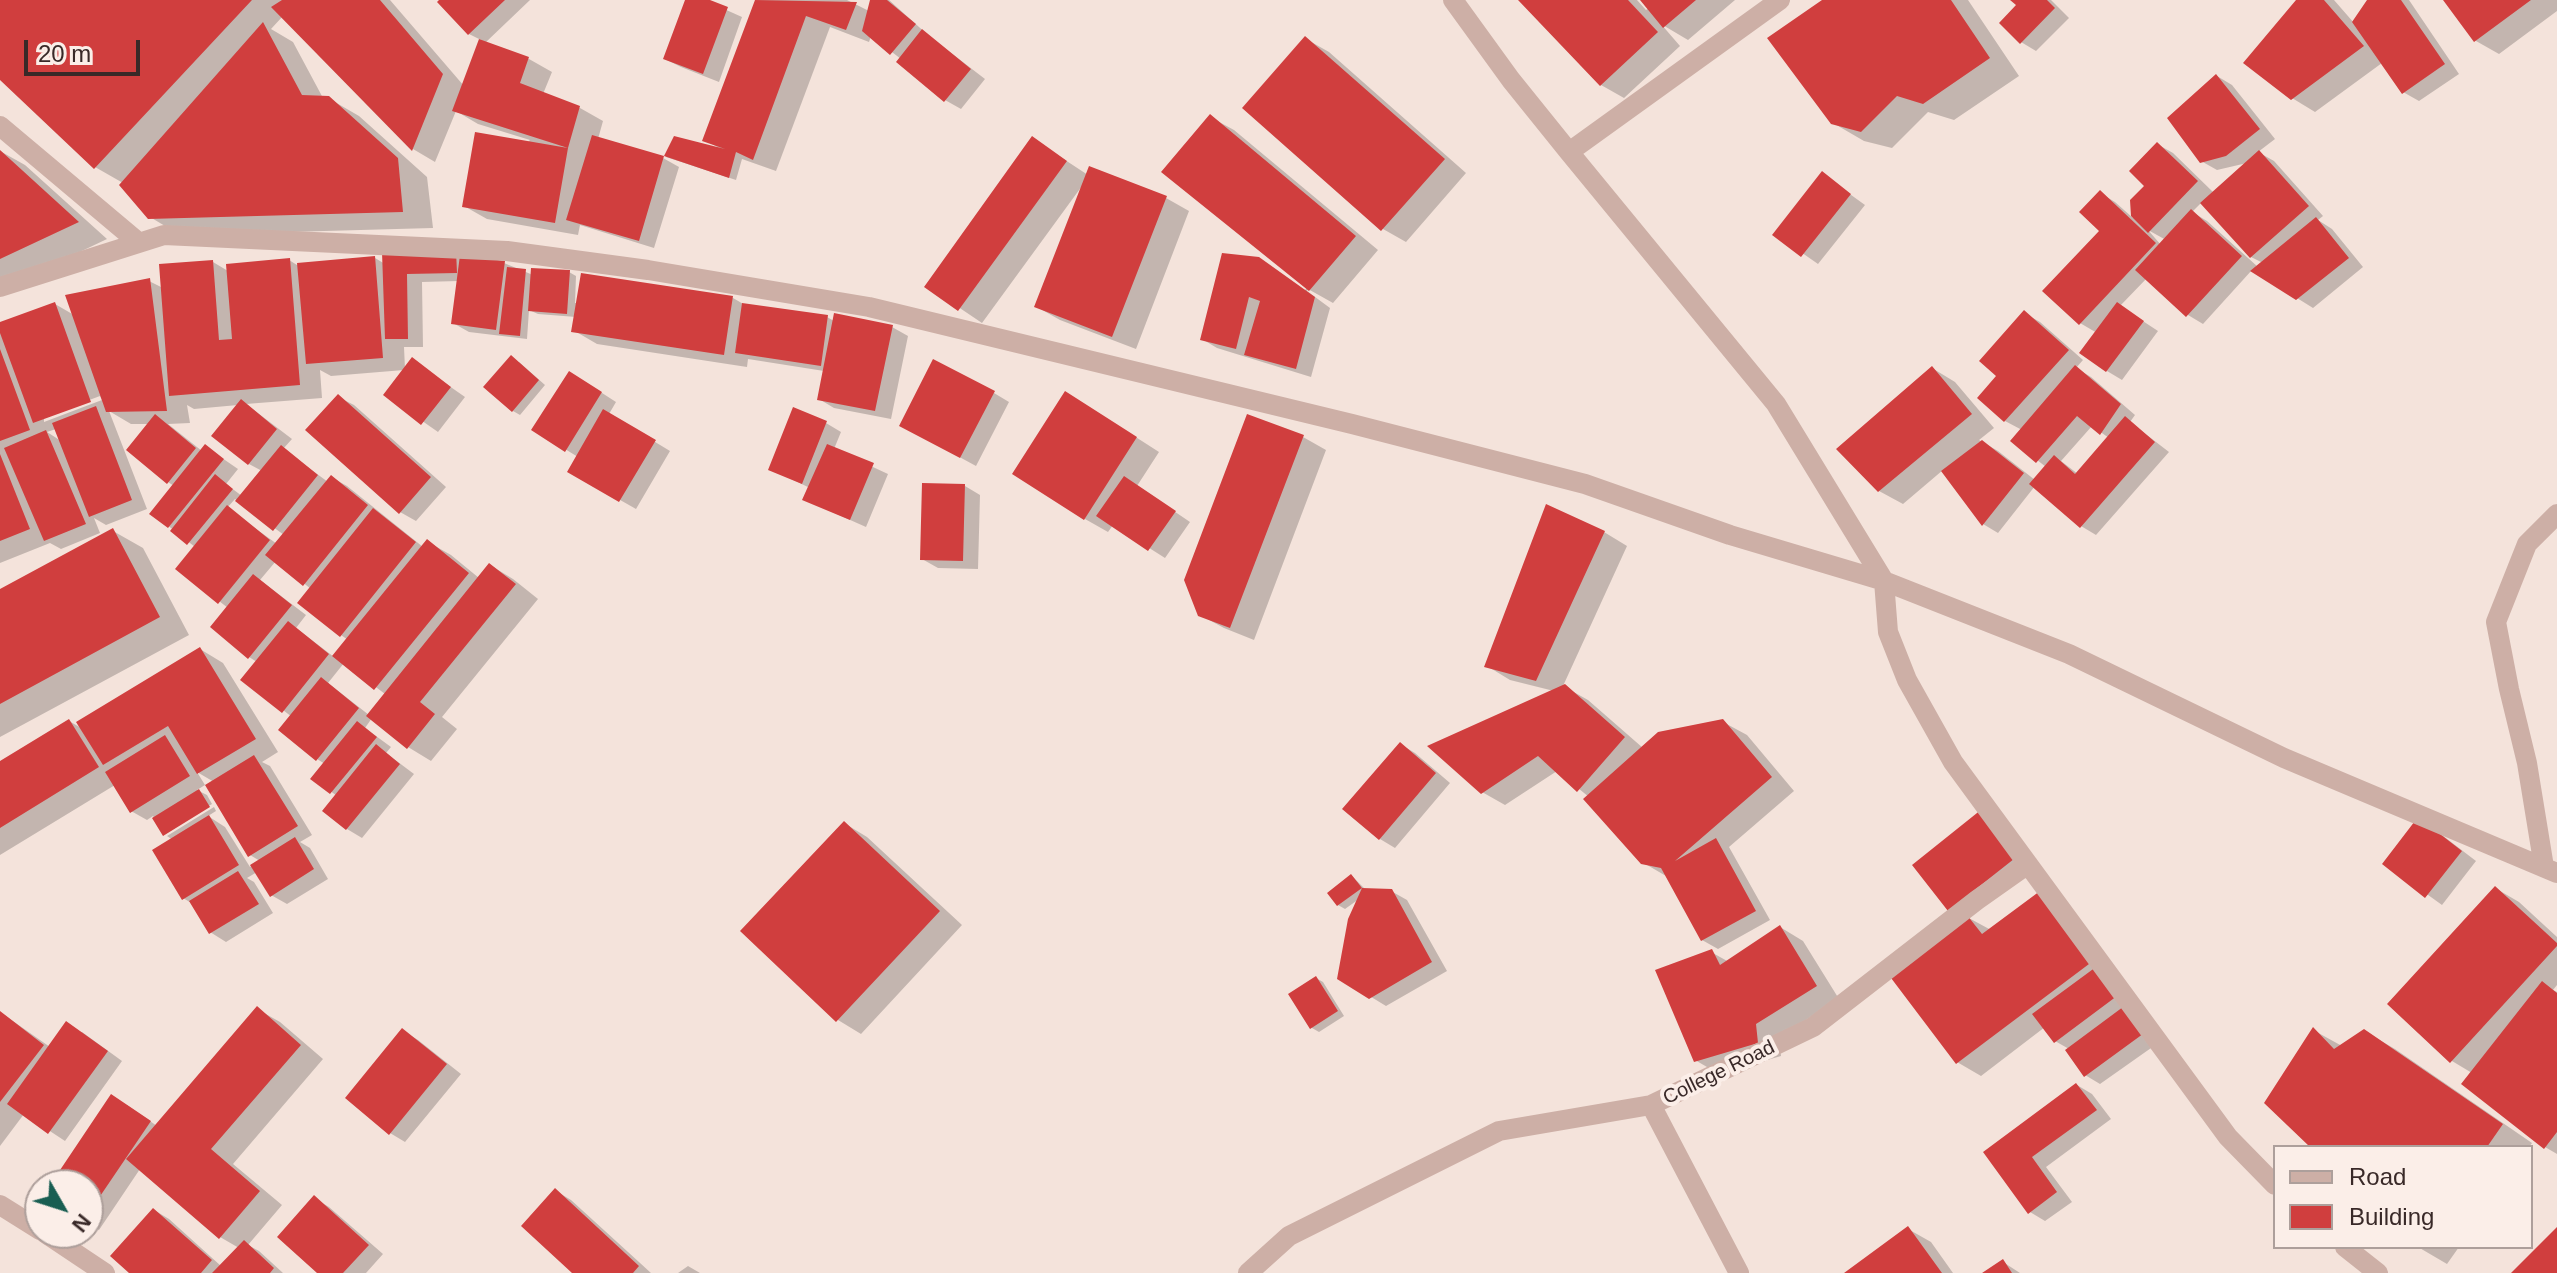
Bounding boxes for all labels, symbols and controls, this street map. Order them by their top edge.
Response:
scale bar [28,24,144,74]
text: 20 m [38,40,91,67]
street label: College Road [1659,1036,1779,1110]
legend [2273,1145,2533,1249]
text: Road [2349,1163,2406,1190]
north arrow [24,1169,104,1249]
text: Building [2349,1203,2434,1230]
text: N [67,1209,96,1237]

